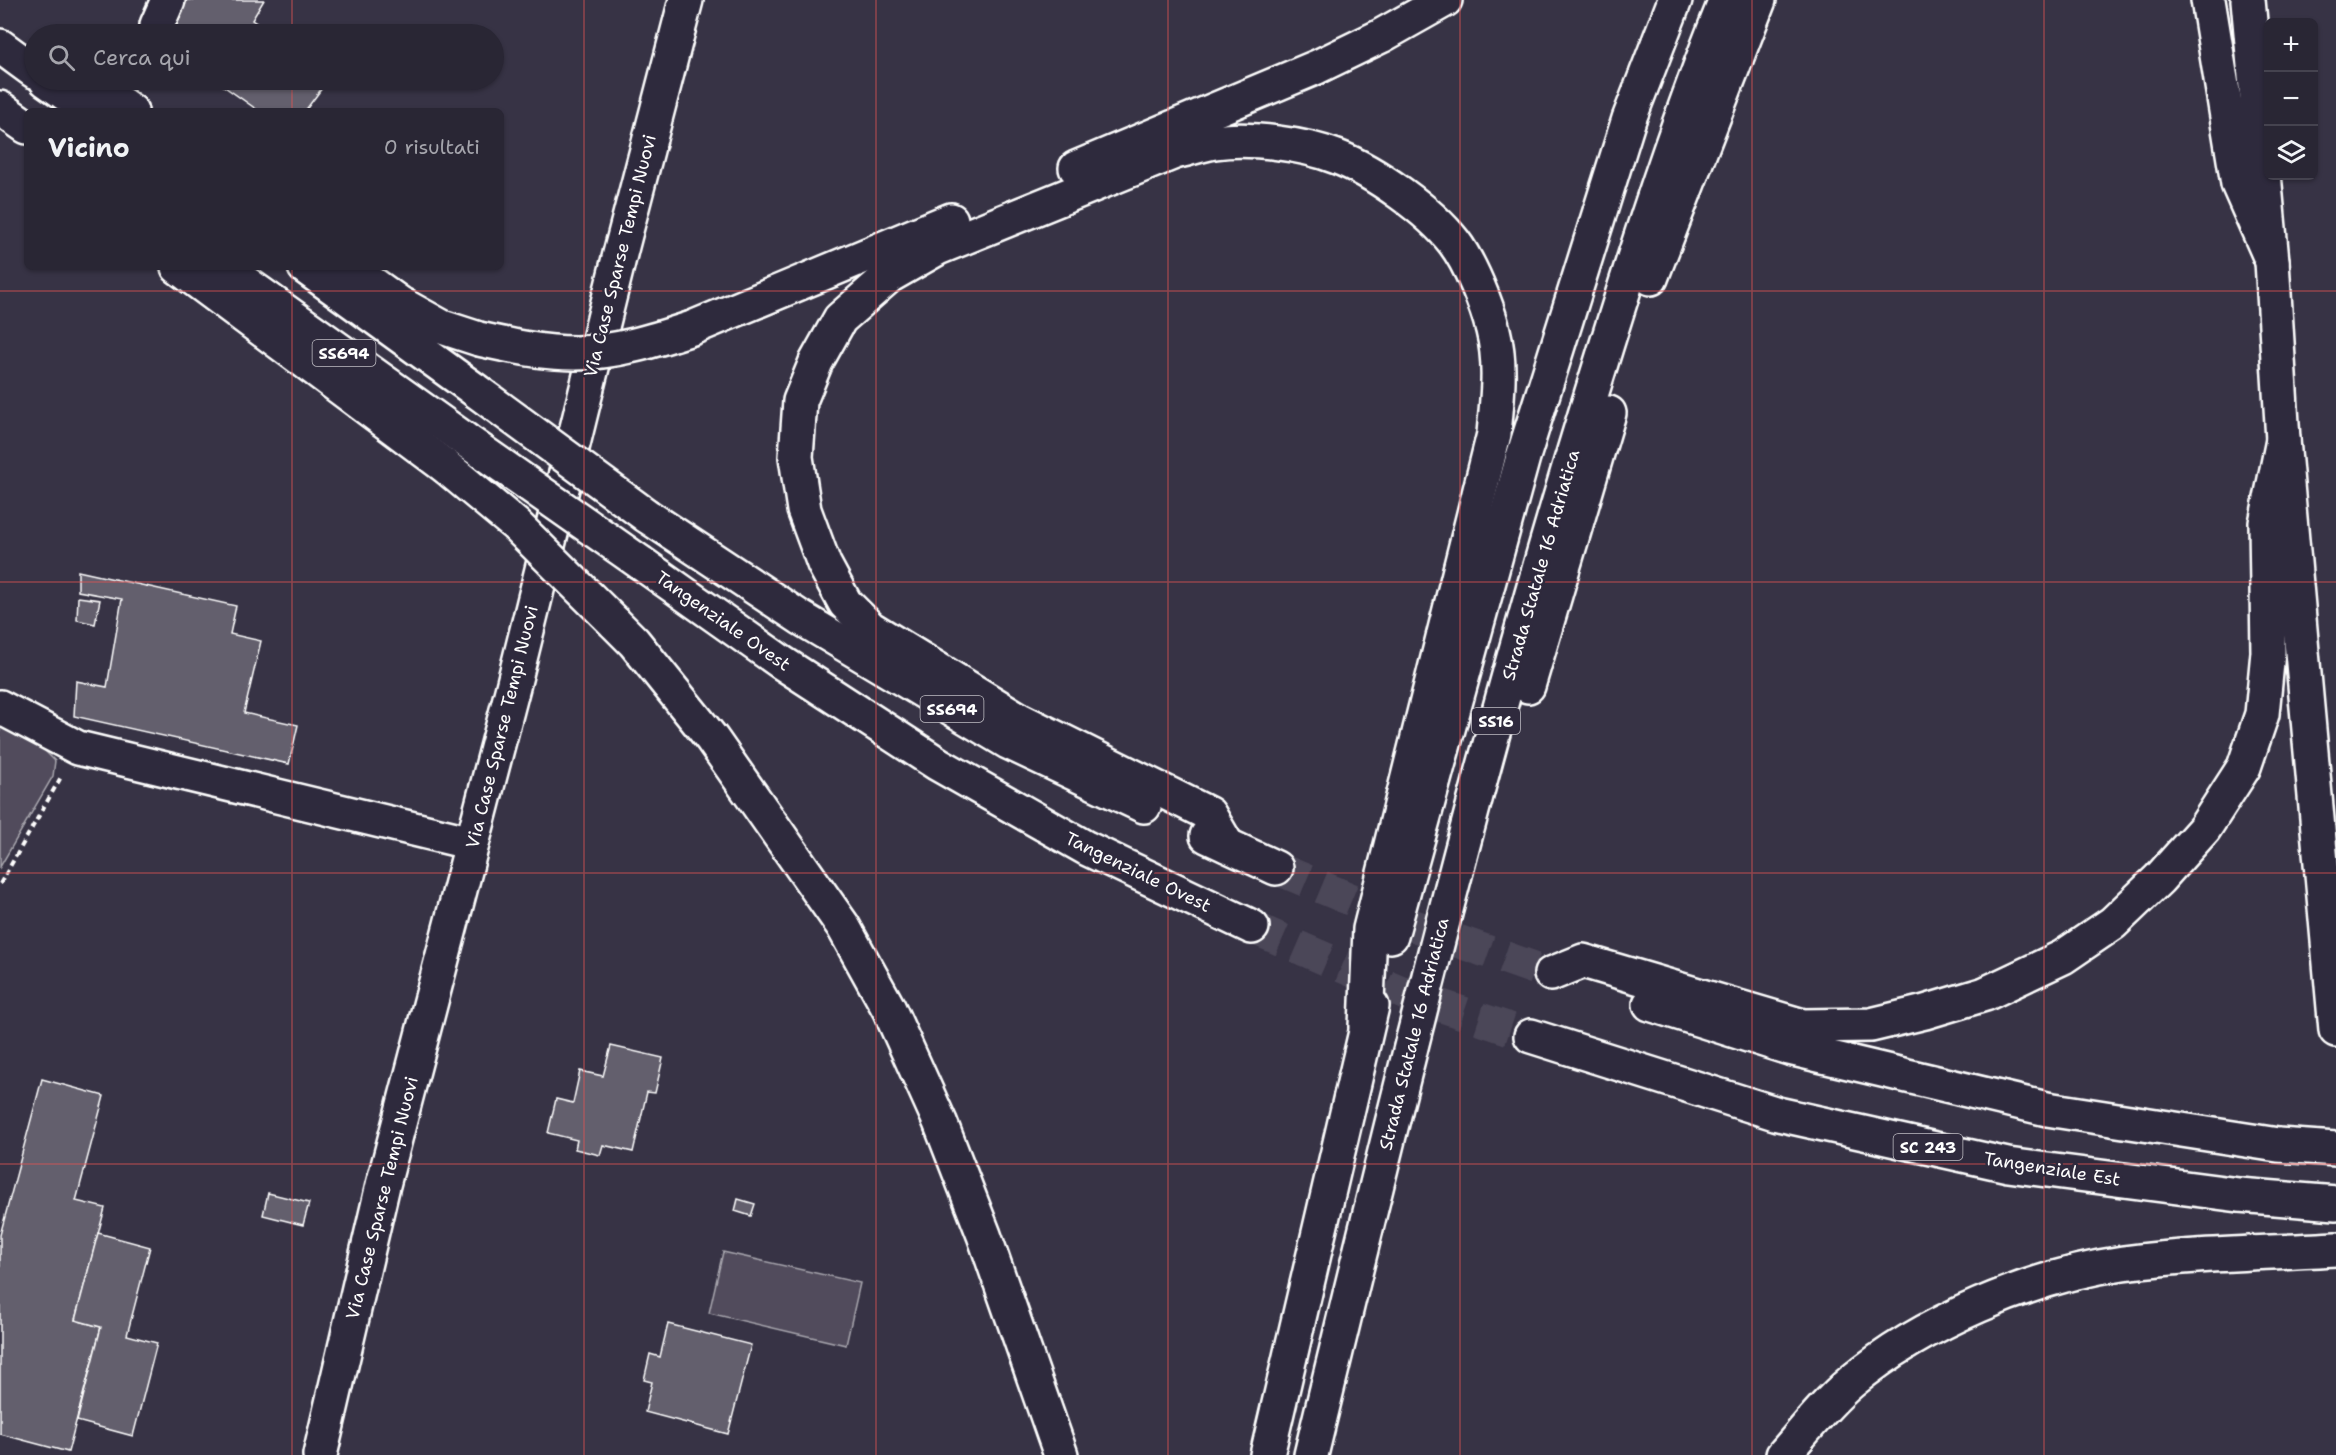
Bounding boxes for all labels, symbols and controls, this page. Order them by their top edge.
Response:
map controls [2264,18,2318,180]
button: + [2264,18,2318,72]
search box [24,24,504,90]
icon: search [45,41,78,74]
text: Cerca qui [93,43,191,72]
button: − [2264,72,2318,126]
button: layers [2264,126,2318,180]
text: Vicino [48,130,130,165]
street label: Via Case Sparse Tempi Nuovi [578,132,662,380]
text: 0 risultati [384,134,480,160]
road number: SS694 [312,340,376,366]
street label: Strada Statale 16 Adriatica [1497,447,1585,683]
street label: Tangenziale Ovest [651,565,795,677]
street label: Via Case Sparse Tempi Nuovi [460,603,544,851]
road number: SS694 [920,696,984,722]
road number: SS16 [1472,708,1520,734]
street label: Tangenziale Ovest [1061,826,1215,918]
street label: Strada Statale 16 Adriatica [1373,915,1455,1153]
street label: Via Case Sparse Tempi Nuovi [340,1074,424,1322]
road number: SC 243 [1894,1134,1962,1160]
street label: Tangenziale Est [1982,1146,2122,1192]

